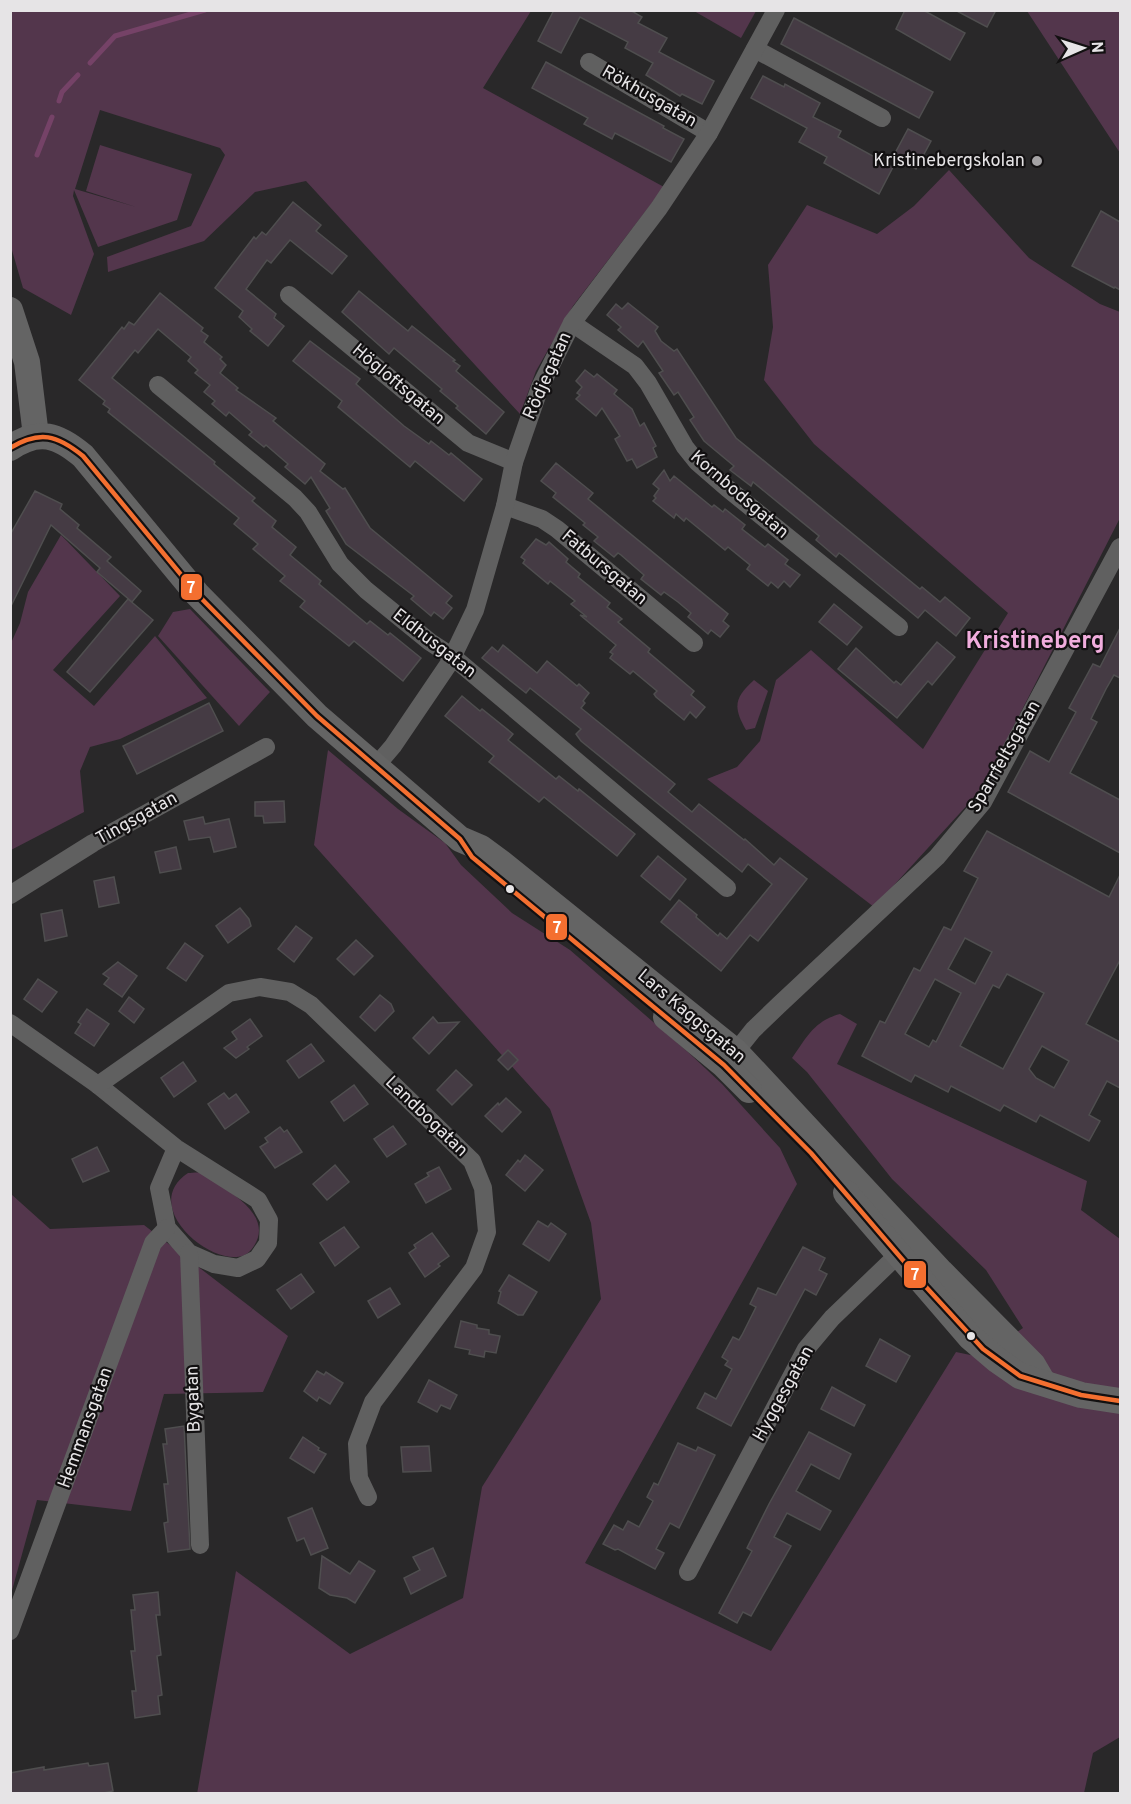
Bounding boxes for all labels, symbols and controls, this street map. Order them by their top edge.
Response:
north arrow [1053,18,1113,78]
text: N [1086,41,1106,54]
street label: Rökhusgatan [597,61,701,133]
place label: Kristinebergskolan [873,150,1025,173]
marker: Kristinebergskolan [1030,154,1044,168]
street label: Rödjegatan [518,329,578,423]
street label: Högloftsgatan [347,339,449,431]
street label: Kornbodsgatan [685,446,793,544]
street label: Fatbursgatan [556,525,652,611]
line badge: 7 [180,573,203,601]
text: 7 [187,579,195,599]
street label: Eldhusgatan [387,604,481,684]
district label: Kristineberg [965,627,1105,657]
street label: Sparrfeltsgatan [964,697,1046,817]
street label: Tingsgatan [92,787,182,851]
unlabelled marker [504,883,516,895]
line badge: 7 [545,913,568,941]
text: 7 [553,919,561,939]
street label: Lars Kaggsgatan [632,965,750,1069]
street label: Landbogatan [380,1072,472,1162]
line badge: 7 [903,1260,927,1289]
text: 7 [911,1266,919,1286]
unlabelled marker [965,1330,977,1342]
street label: Hyggesgatan [748,1342,820,1446]
street label: Hemmansgatan [53,1364,119,1492]
street label: Bygatan [181,1365,207,1433]

